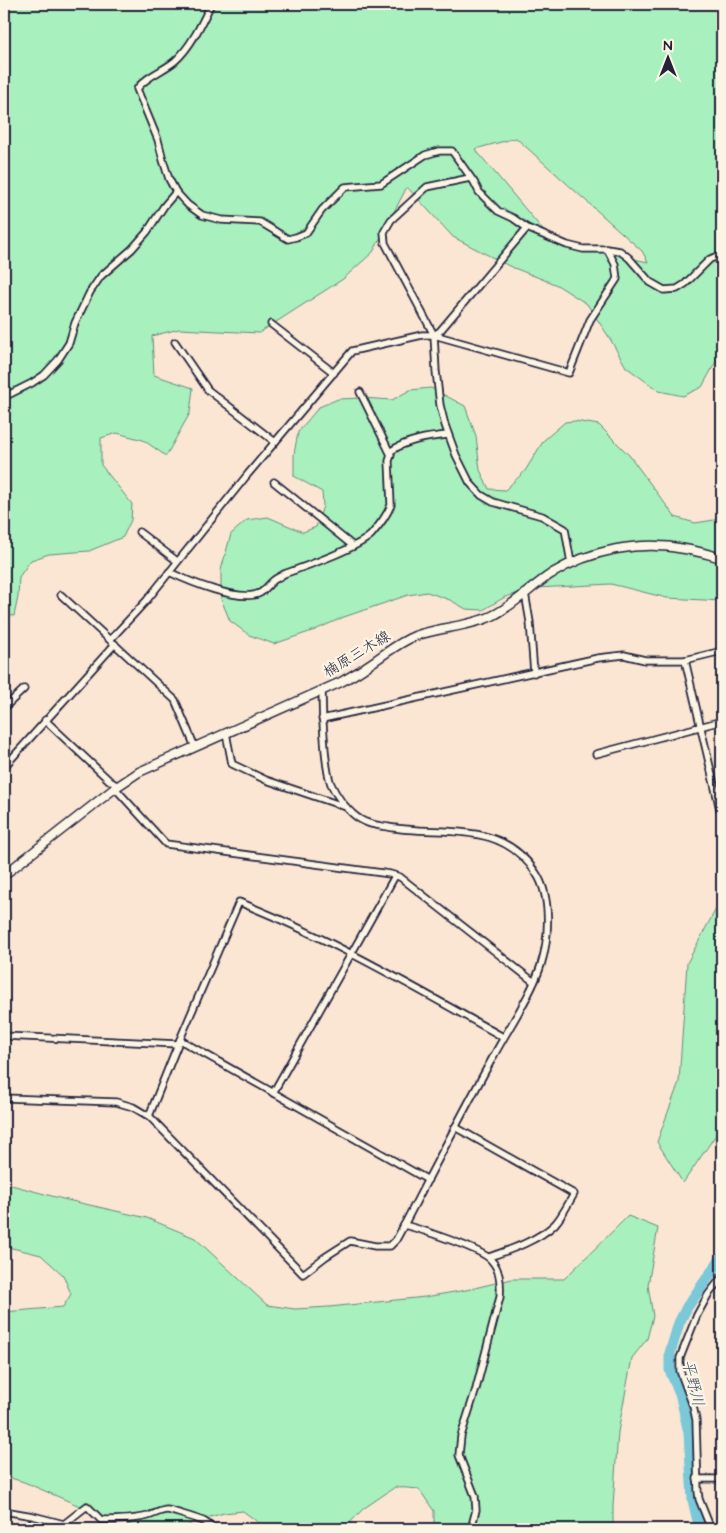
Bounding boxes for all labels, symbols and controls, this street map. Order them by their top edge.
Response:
north arrow [644,32,694,82]
text: N [664,36,673,56]
street label: 楠原三木線 [319,626,395,682]
water label: 平野川 [677,1357,709,1409]

